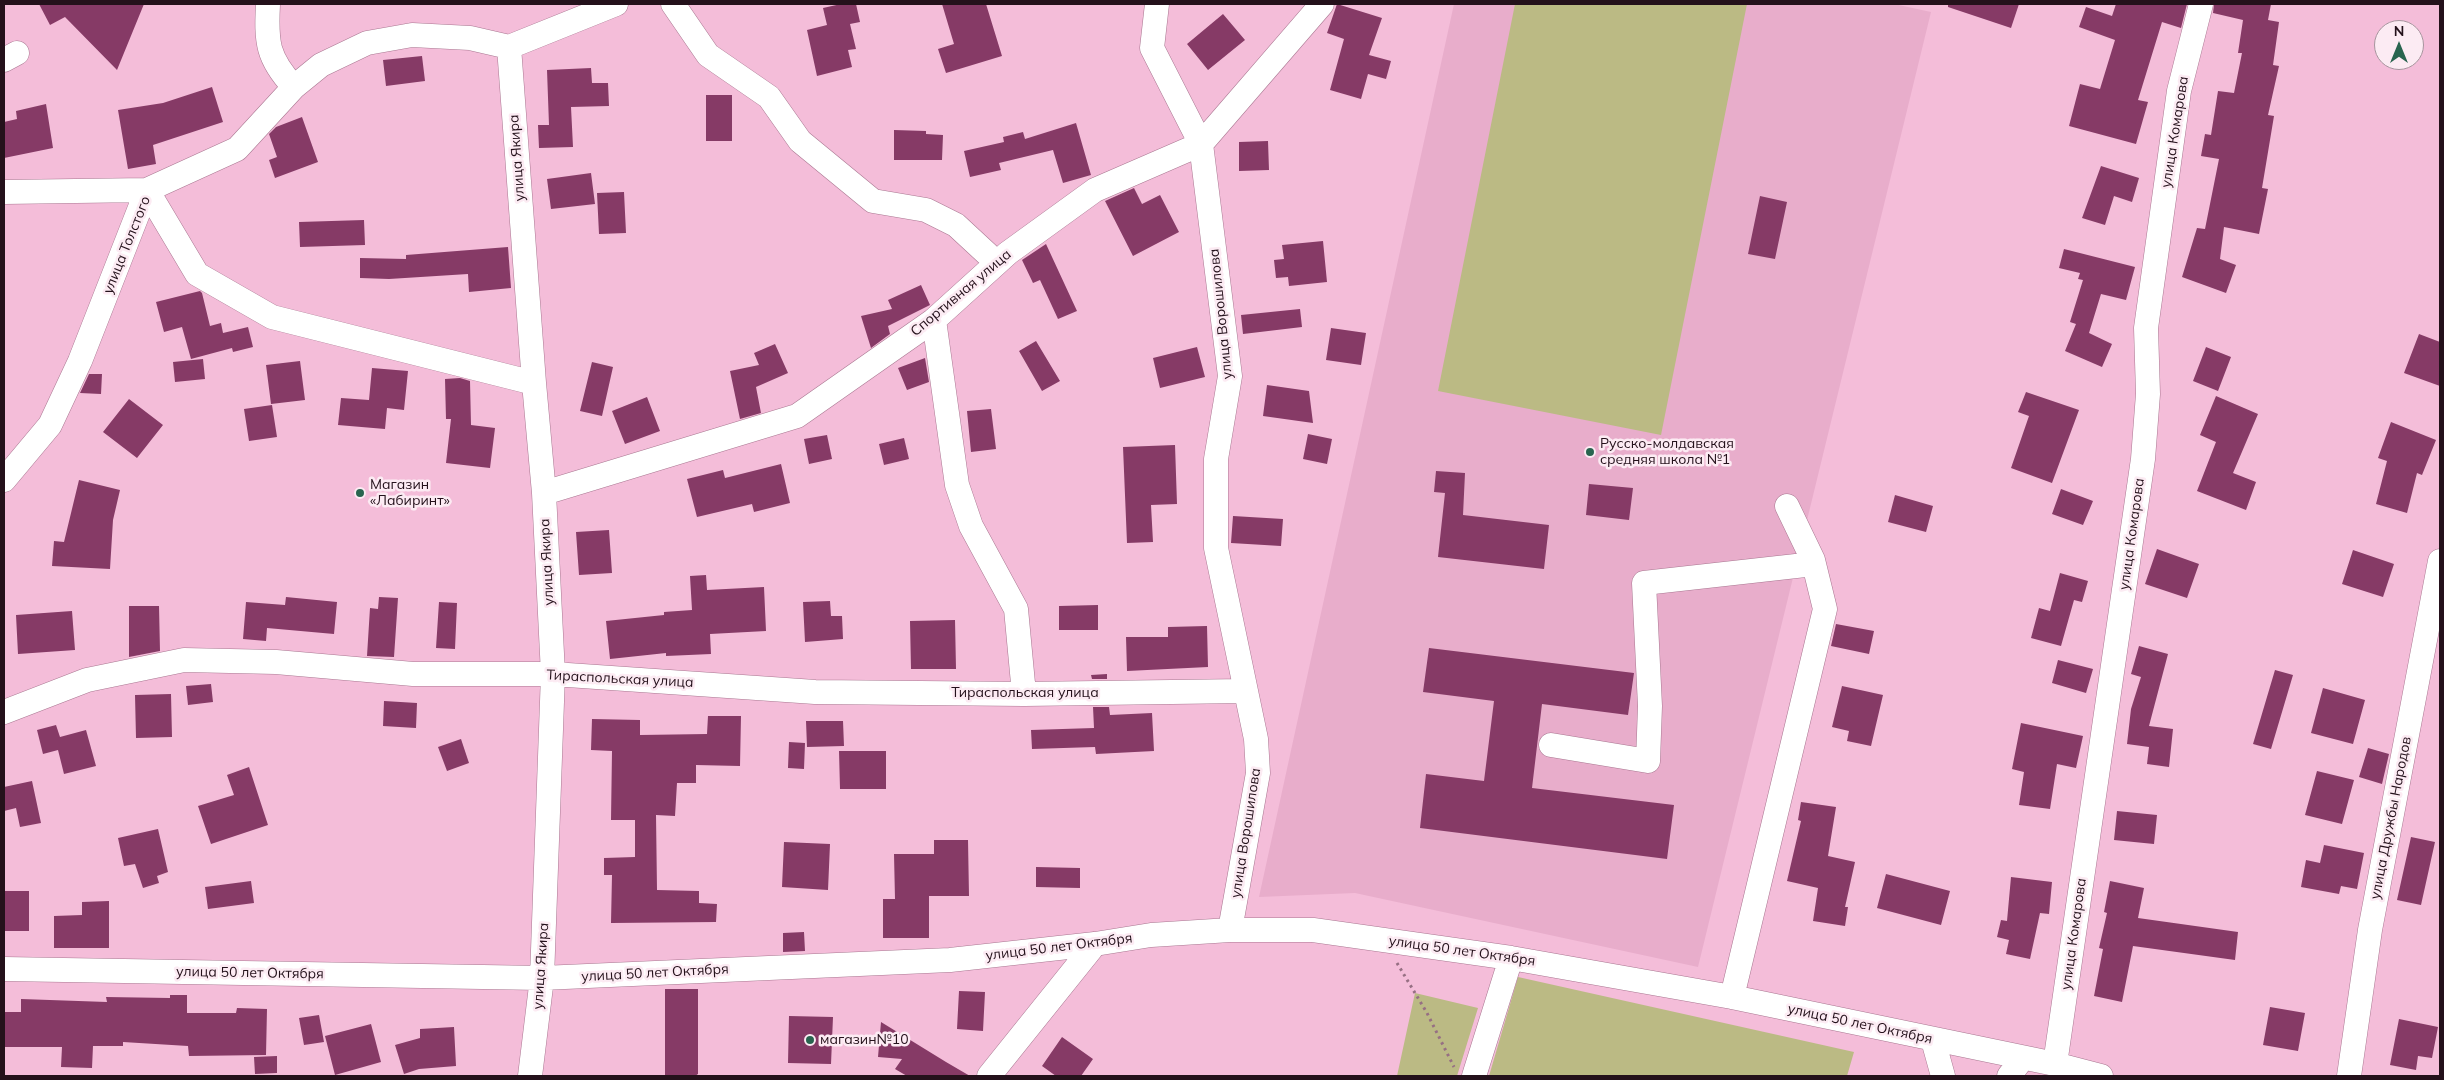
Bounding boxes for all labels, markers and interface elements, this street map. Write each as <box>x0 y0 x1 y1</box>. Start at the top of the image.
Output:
north arrow <box>2374 20 2424 70</box>
text: N <box>2394 22 2404 40</box>
street label: улица Комарова <box>2158 75 2192 189</box>
street label: улица Якира <box>506 114 528 202</box>
street label: улица Толстого <box>100 194 154 296</box>
street label: Спортивная улица <box>907 246 1015 340</box>
street label: улица Ворошилова <box>1206 248 1236 380</box>
place label: Русско-молдавская средняя школа №1 <box>1600 436 1734 468</box>
marker: Русско-молдавская средняя школа №1 <box>1584 446 1596 458</box>
place label: Магазин «Лабиринт» <box>370 477 450 510</box>
street label: улица Комарова <box>2116 477 2148 591</box>
marker: Магазин «Лабиринт» <box>354 487 366 499</box>
street label: улица Якира <box>536 518 558 606</box>
street label: Тираспольская улица <box>546 667 694 691</box>
street label: Тираспольская улица <box>951 685 1099 701</box>
street label: улица Дружбы Народов <box>2367 735 2415 901</box>
street label: улица Ворошилова <box>1227 767 1265 899</box>
street label: улица Комарова <box>2058 877 2090 991</box>
street label: улица Якира <box>530 922 552 1010</box>
street label: улица 50 лет Октября <box>985 930 1133 964</box>
street label: улица 50 лет Октября <box>1388 932 1536 970</box>
street label: улица 50 лет Октября <box>581 961 729 985</box>
street label: улица 50 лет Октября <box>176 963 324 983</box>
street label: улица 50 лет Октября <box>1786 1000 1934 1048</box>
place label: магазин№10 <box>820 1032 909 1048</box>
marker: магазин№10 <box>804 1034 816 1046</box>

